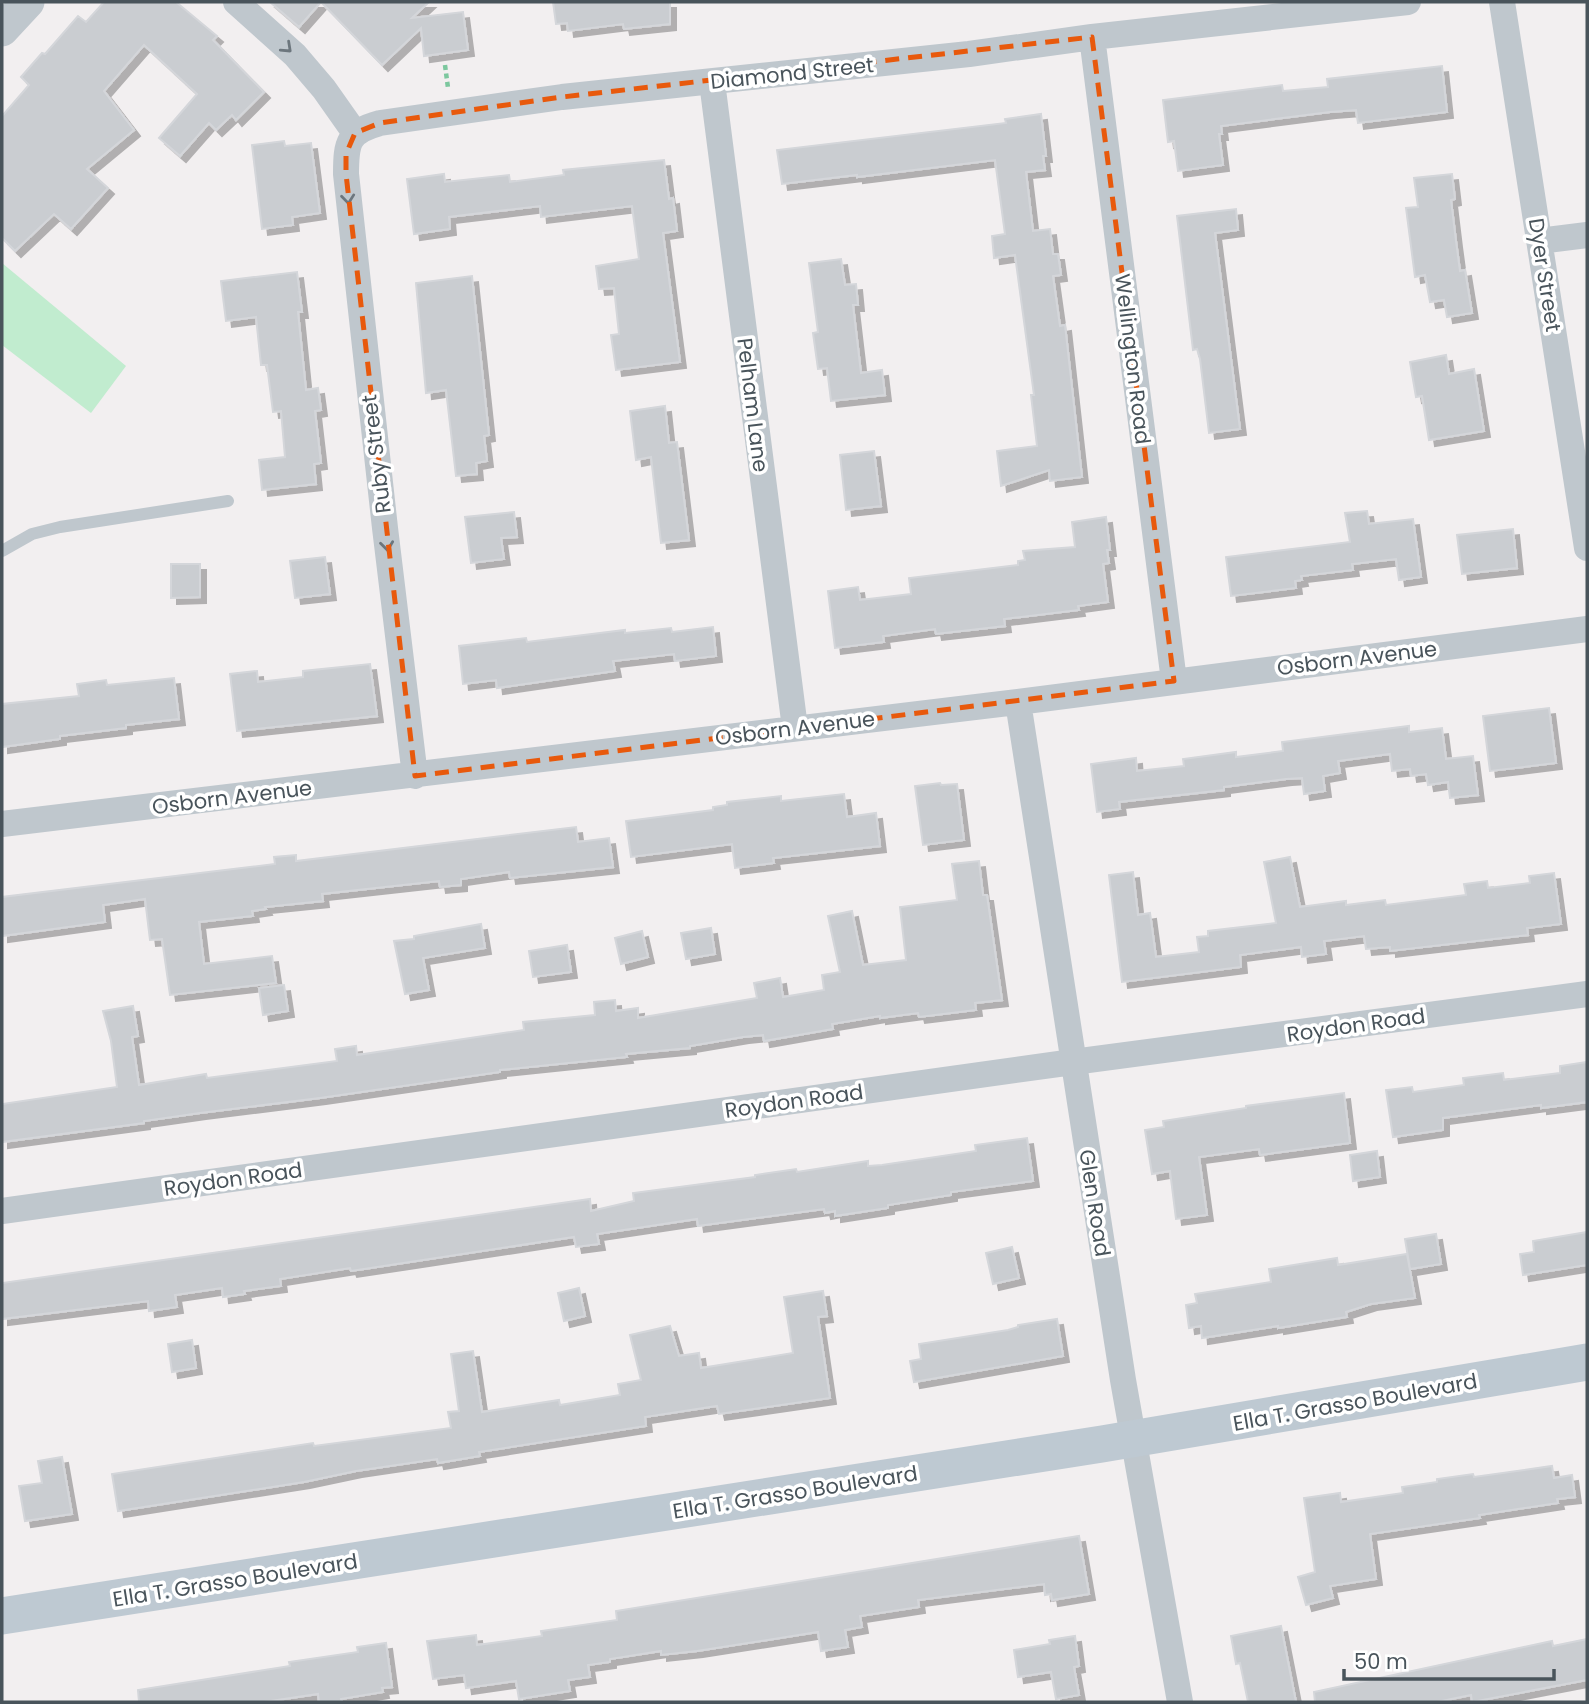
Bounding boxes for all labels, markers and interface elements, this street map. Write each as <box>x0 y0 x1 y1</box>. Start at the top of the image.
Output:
one-way arrow <box>279 40 292 52</box>
street label: Diamond Street <box>709 50 875 96</box>
one-way arrow <box>341 193 356 204</box>
street label: Dyer Street <box>1522 216 1568 334</box>
street label: Wellington Road <box>1108 272 1158 446</box>
street label: Pelham Lane <box>730 336 776 474</box>
street label: Ruby Street <box>354 393 398 515</box>
one-way arrow <box>379 541 394 552</box>
street label: Osborn Avenue <box>1275 634 1439 682</box>
street label: Osborn Avenue <box>713 704 877 752</box>
street label: Osborn Avenue <box>150 773 314 821</box>
street label: Roydon Road <box>1285 1001 1427 1049</box>
street label: Roydon Road <box>723 1077 865 1125</box>
street label: Glen Road <box>1072 1147 1118 1259</box>
street label: Roydon Road <box>162 1155 304 1203</box>
street label: Ella T. Grasso Boulevard <box>1231 1366 1479 1438</box>
street label: Ella T. Grasso Boulevard <box>670 1458 920 1526</box>
street label: Ella T. Grasso Boulevard <box>110 1546 360 1614</box>
scale bar <box>1344 1638 1554 1682</box>
text: 50 m <box>1354 1647 1408 1676</box>

